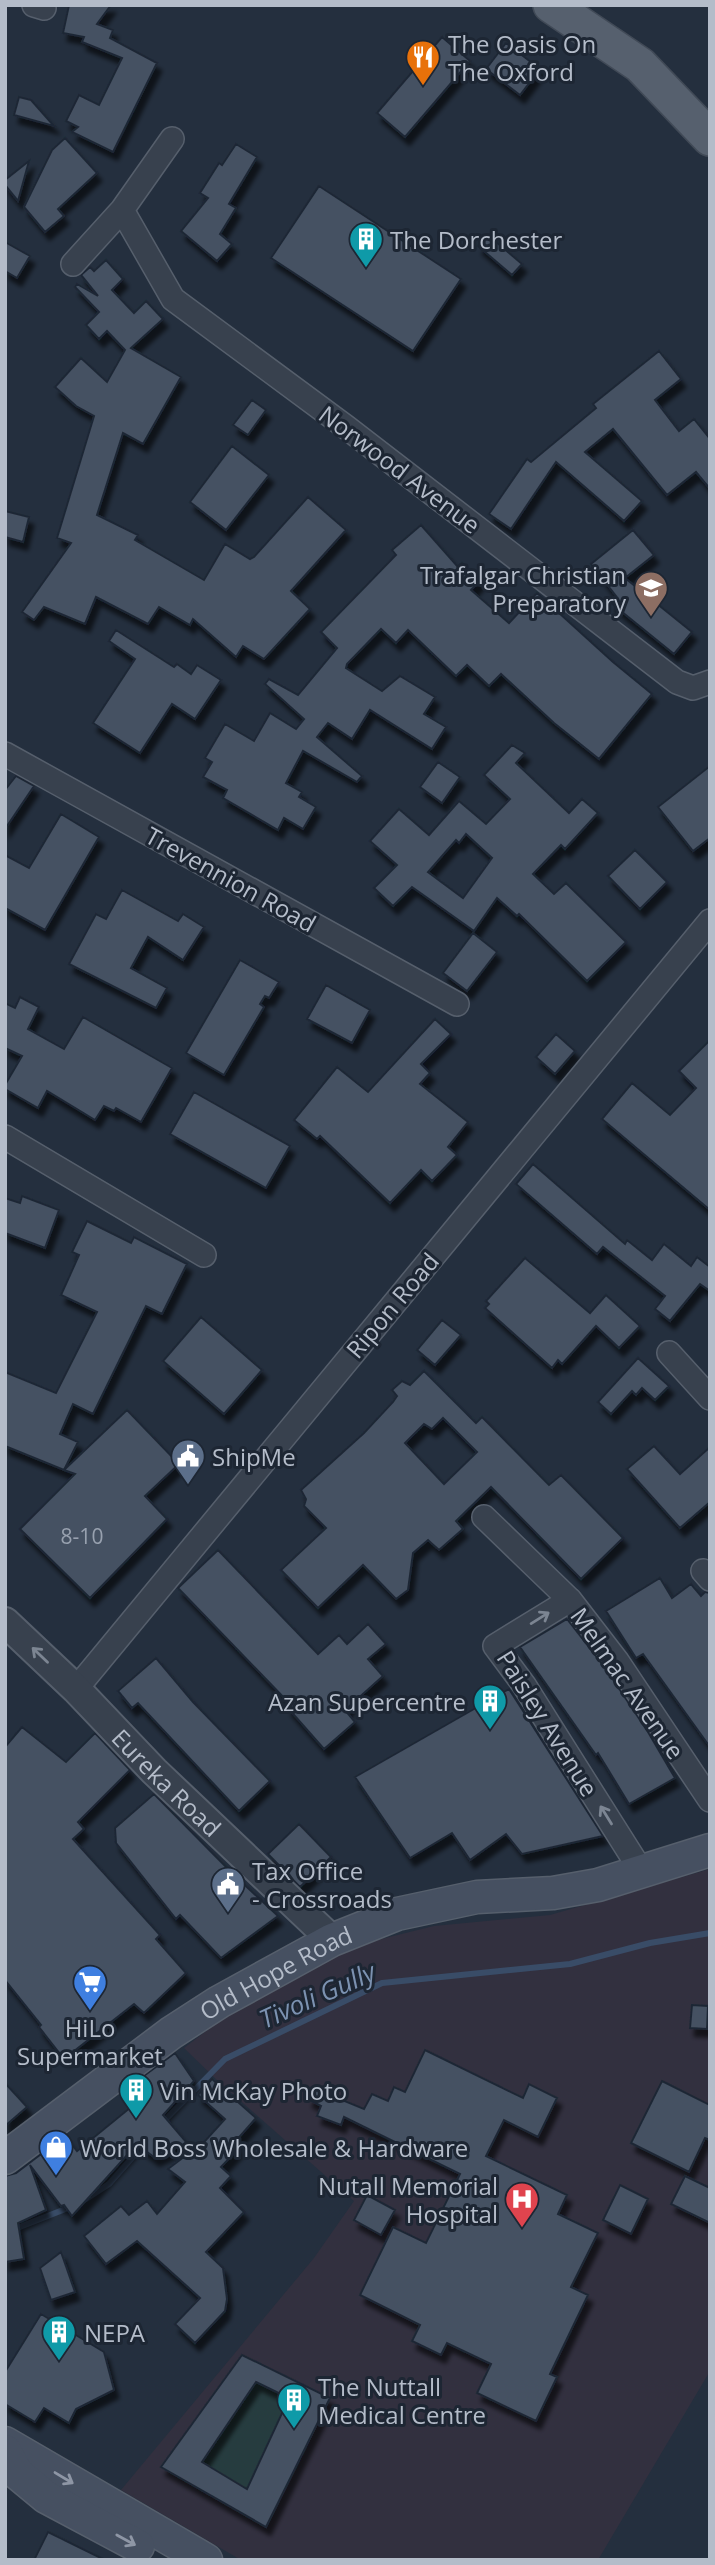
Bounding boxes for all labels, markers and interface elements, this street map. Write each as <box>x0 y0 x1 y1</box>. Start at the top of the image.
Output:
place label: The Oasis On The Oxford <box>448 27 596 88</box>
restaurant icon: The Oasis On The Oxford <box>404 38 442 87</box>
building icon: The Dorchester <box>347 220 385 269</box>
place label: The Dorchester <box>390 223 562 256</box>
street label: Norwood Avenue <box>312 397 488 541</box>
place label: Trafalgar Christian Preparatory <box>420 558 627 619</box>
school or university icon: Trafalgar Christian Preparatory <box>632 569 670 618</box>
street label: Trevennion Road <box>140 818 322 940</box>
street label: Ripon Road <box>338 1245 446 1365</box>
public building icon: ShipMe <box>169 1437 207 1486</box>
place label: ShipMe <box>212 1440 296 1473</box>
house number: 8-10 <box>61 1522 103 1550</box>
street label: Melmac Avenue <box>563 1601 693 1765</box>
one-way arrow <box>530 1611 550 1625</box>
street label: Paisley Avenue <box>490 1644 606 1802</box>
one-way arrow <box>32 1647 49 1664</box>
building icon: Azan Supercentre <box>471 1682 509 1731</box>
place label: Azan Supercentre <box>268 1685 466 1718</box>
street label: Eureka Road <box>105 1721 229 1843</box>
one-way arrow <box>598 1805 612 1825</box>
place label: Tax Office - Crossroads <box>252 1854 392 1915</box>
public building icon: Tax Office - Crossroads <box>209 1865 247 1914</box>
street label: Old Hope Road <box>193 1917 357 2027</box>
water label: Tivoli Gully <box>253 1953 383 2037</box>
supermarket icon: HiLo Supermarket <box>71 1963 109 2012</box>
place label: HiLo Supermarket <box>17 2011 163 2072</box>
building icon: Vin McKay Photo <box>117 2071 155 2120</box>
place label: Vin McKay Photo <box>160 2074 347 2107</box>
shop icon: World Boss Wholesale & Hardware <box>37 2128 75 2177</box>
place label: World Boss Wholesale & Hardware <box>80 2131 468 2164</box>
place label: Nutall Memorial Hospital <box>318 2169 498 2230</box>
hospital icon: Nutall Memorial Hospital <box>503 2180 541 2229</box>
building icon: NEPA <box>40 2313 78 2362</box>
place label: NEPA <box>84 2316 146 2349</box>
place label: The Nuttall Medical Centre <box>318 2370 486 2431</box>
building icon: The Nuttall Medical Centre <box>275 2381 313 2430</box>
one-way arrow <box>53 2472 73 2486</box>
one-way arrow <box>115 2534 136 2547</box>

